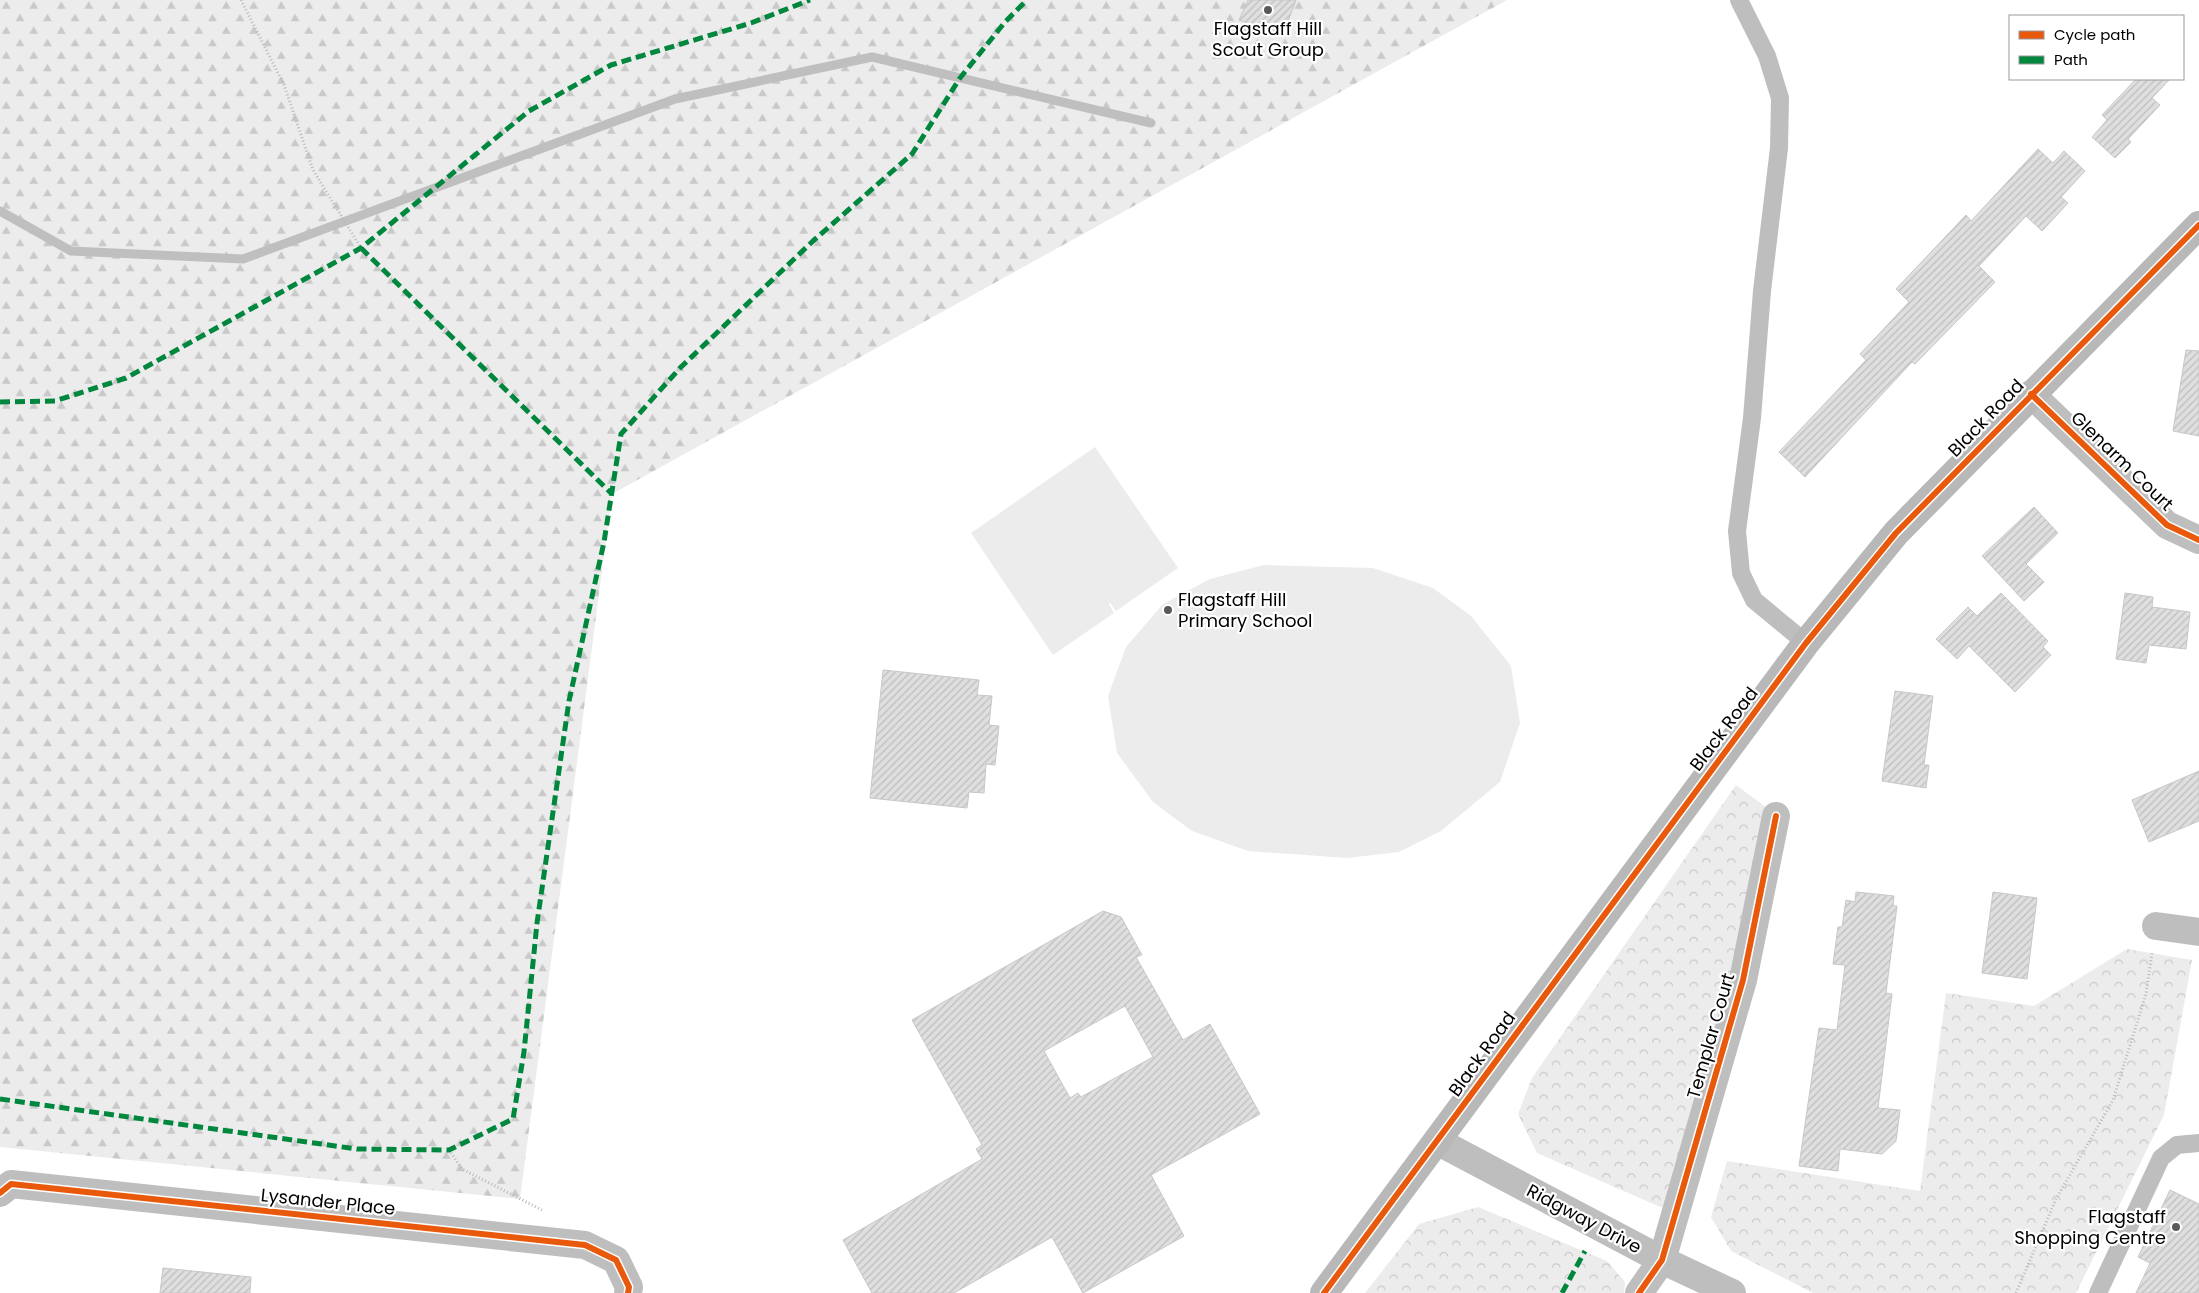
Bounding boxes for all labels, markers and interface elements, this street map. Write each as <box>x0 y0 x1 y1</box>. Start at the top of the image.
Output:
marker: Flagstaff Hill Scout Group <box>1262 4 1274 16</box>
legend <box>2009 15 2184 80</box>
place label: Flagstaff Hill Scout Group <box>1212 16 1324 62</box>
text: Cycle path <box>2054 24 2135 45</box>
text: Path <box>2054 49 2088 70</box>
street label: Black Road <box>1942 373 2029 462</box>
street label: Glenarm Court <box>2066 405 2179 516</box>
place label: Flagstaff Hill Primary School <box>1178 587 1312 633</box>
marker: Flagstaff Hill Primary School <box>1162 604 1174 616</box>
street label: Black Road <box>1684 681 1764 776</box>
street label: Templar Court <box>1681 970 1740 1102</box>
street label: Black Road <box>1442 1006 1521 1101</box>
street label: Ridgway Drive <box>1522 1178 1646 1259</box>
street label: Lysander Place <box>260 1182 396 1221</box>
place label: Flagstaff Shopping Centre <box>2014 1204 2166 1250</box>
marker: Flagstaff Shopping Centre <box>2170 1221 2182 1233</box>

